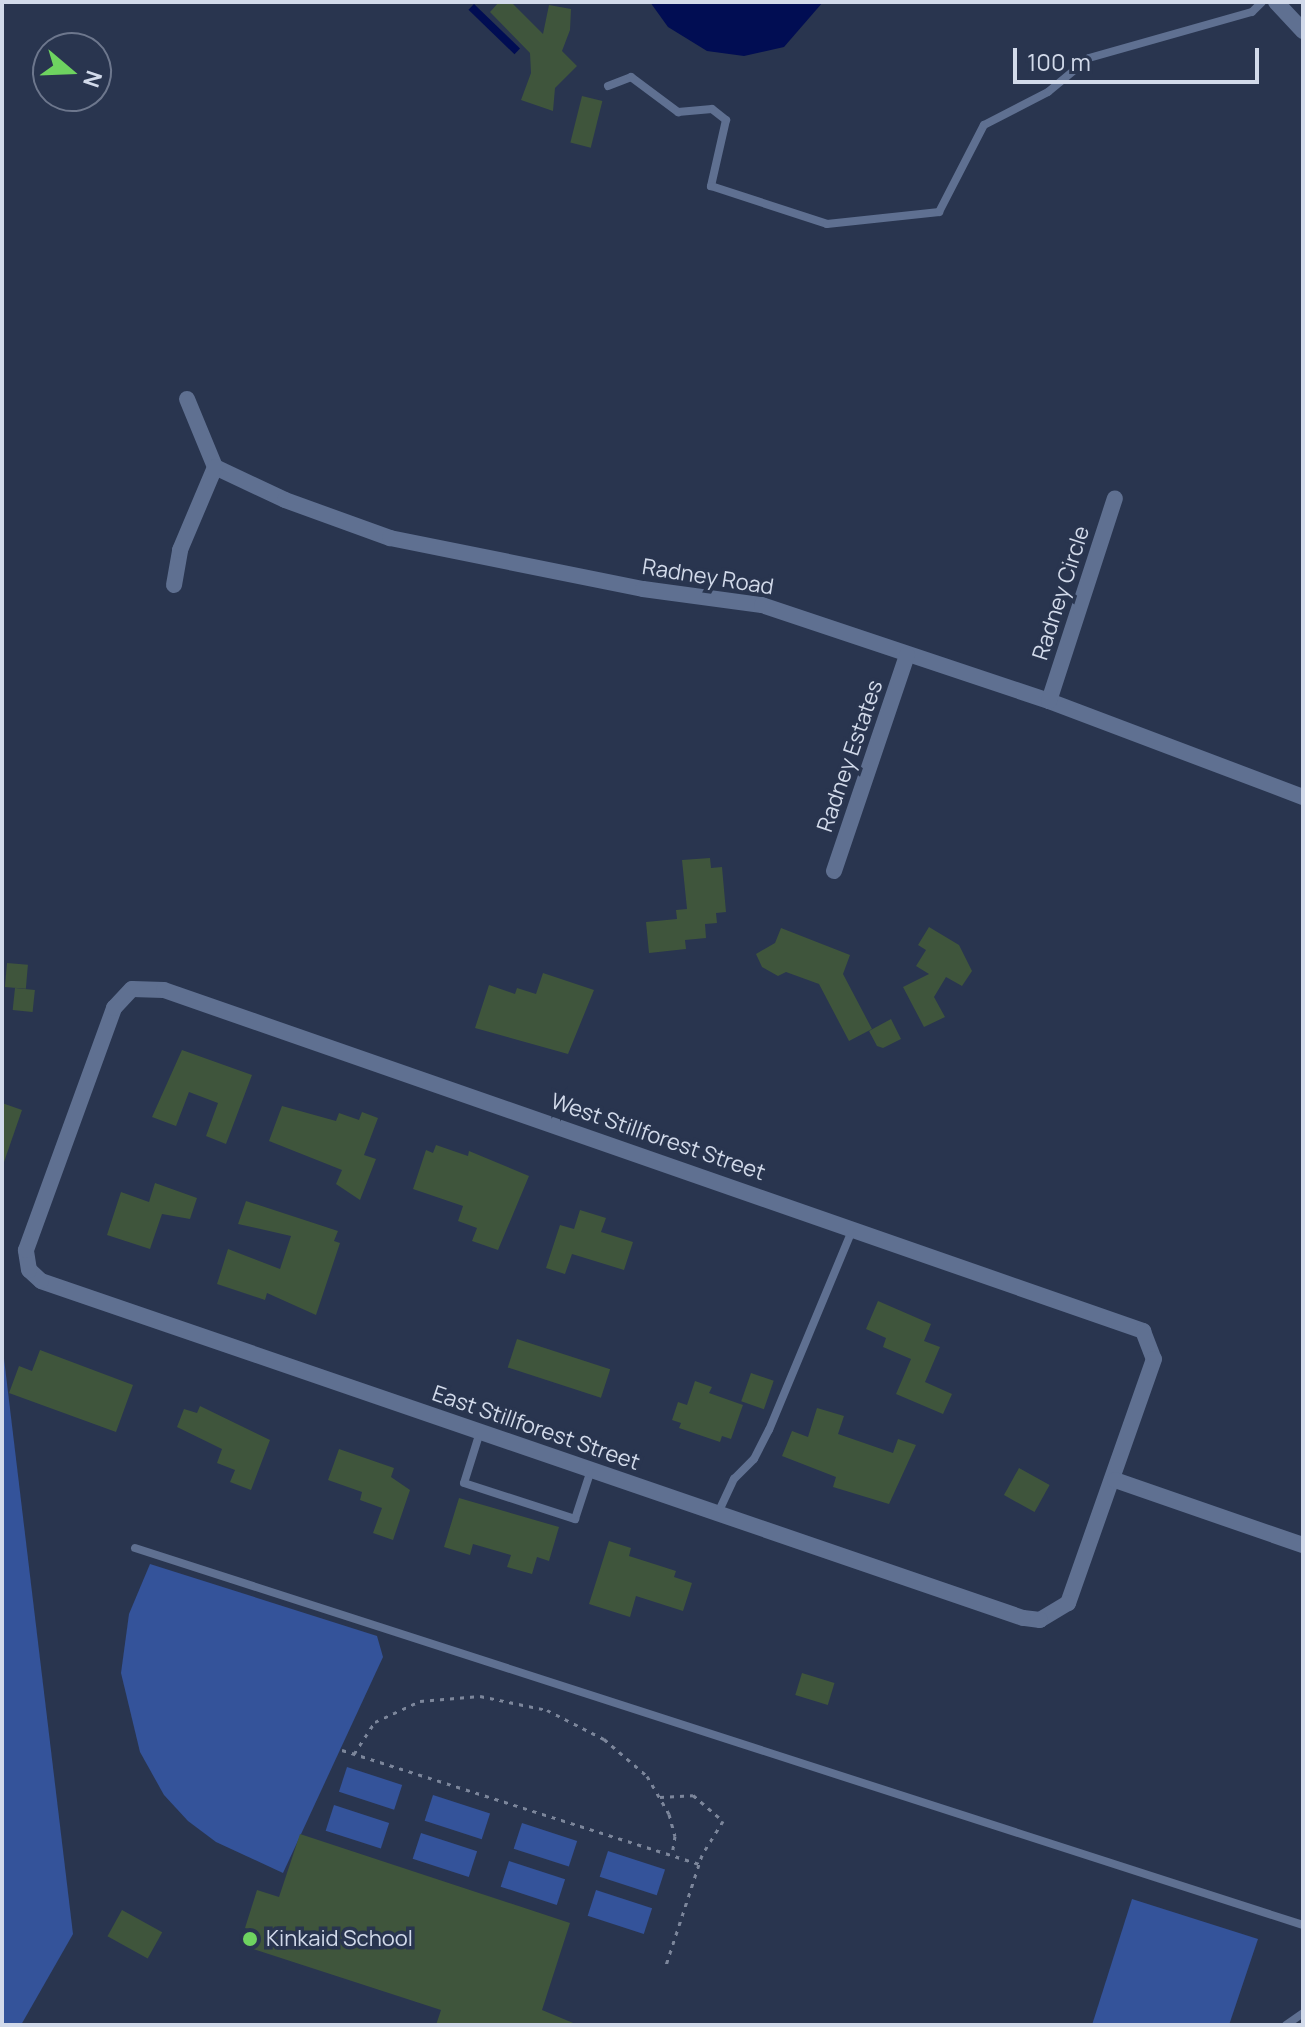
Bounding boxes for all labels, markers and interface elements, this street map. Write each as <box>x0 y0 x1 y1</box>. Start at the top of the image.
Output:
north arrow <box>32 32 112 112</box>
scale bar <box>1017 32 1263 82</box>
text: 100 m <box>1027 45 1091 78</box>
text: N <box>76 67 110 92</box>
street label: Radney Circle <box>1027 523 1095 663</box>
street label: Radney Road <box>640 554 776 600</box>
street label: Radney Estates <box>812 677 888 835</box>
street label: West Stillforest Street <box>547 1088 769 1186</box>
street label: East Stillforest Street <box>429 1380 643 1476</box>
place label: Kinkaid School <box>266 1926 413 1952</box>
marker: Kinkaid School <box>241 1930 259 1948</box>

